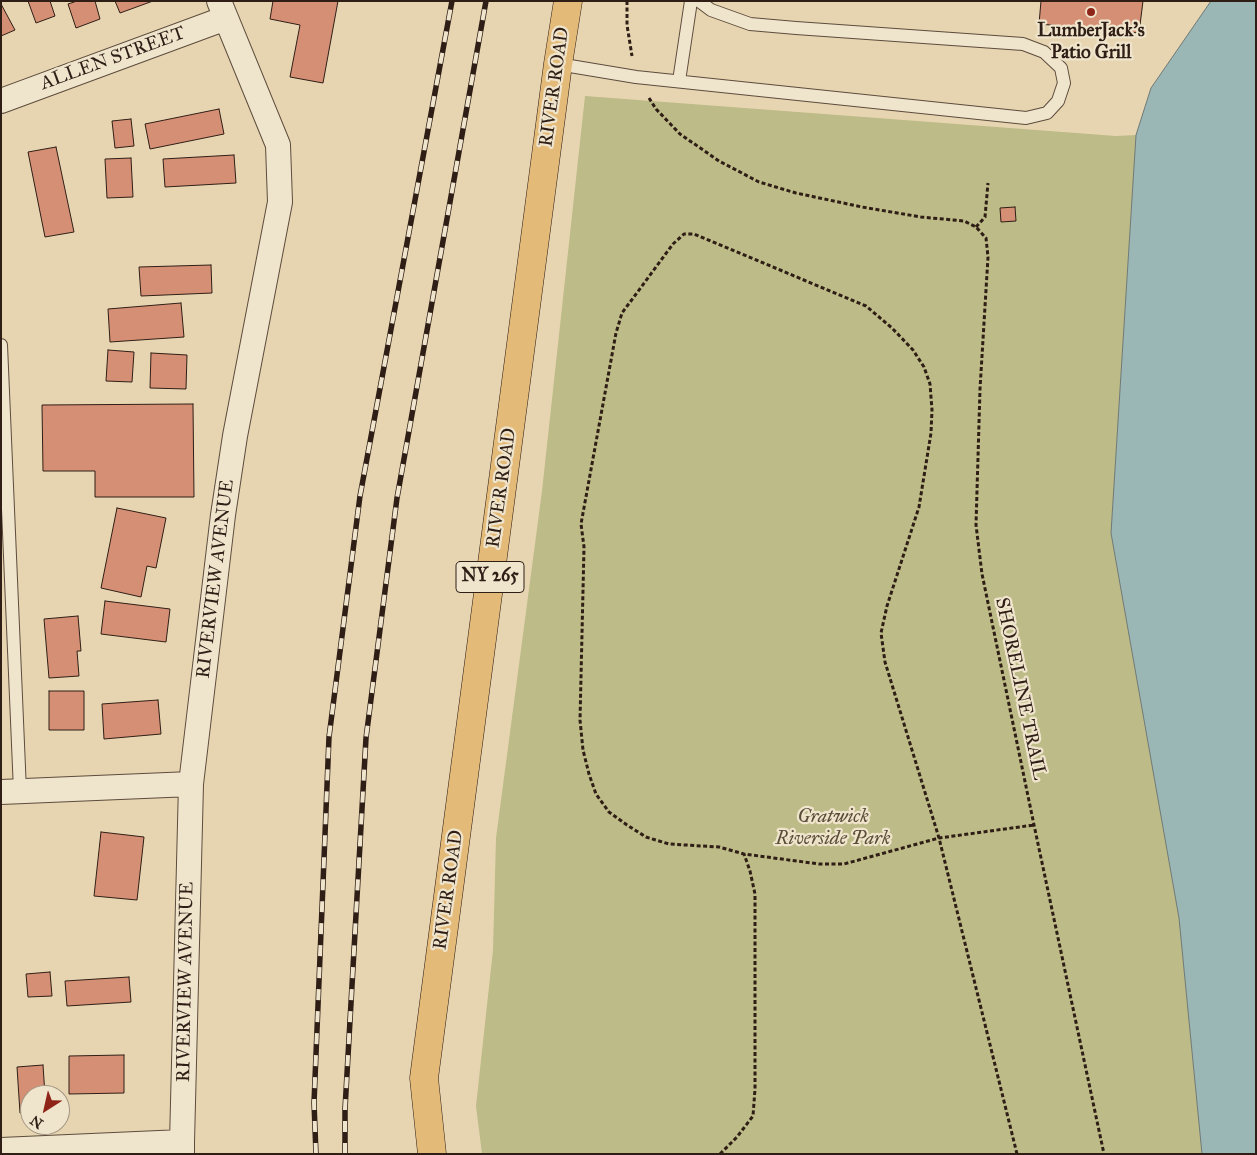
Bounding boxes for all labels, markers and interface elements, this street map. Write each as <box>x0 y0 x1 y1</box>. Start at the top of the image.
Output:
marker: LumberJack's Patio Grill <box>1085 6 1097 18</box>
place label: LumberJack's Patio Grill <box>1037 20 1145 64</box>
street label: ALLEN STREET <box>38 22 188 96</box>
street label: RIVER ROAD <box>535 26 575 148</box>
street label: RIVER ROAD <box>482 427 522 549</box>
street label: RIVERVIEW AVENUE <box>192 478 240 680</box>
road number: NY 265 <box>456 562 524 592</box>
street label: SHORELINE TRAIL <box>990 596 1050 782</box>
park label: Gratwick Riverside Park <box>776 806 890 850</box>
street label: RIVER ROAD <box>429 829 469 951</box>
street label: RIVERVIEW AVENUE <box>173 882 199 1082</box>
north arrow <box>20 1085 70 1135</box>
text: N <box>27 1112 46 1132</box>

